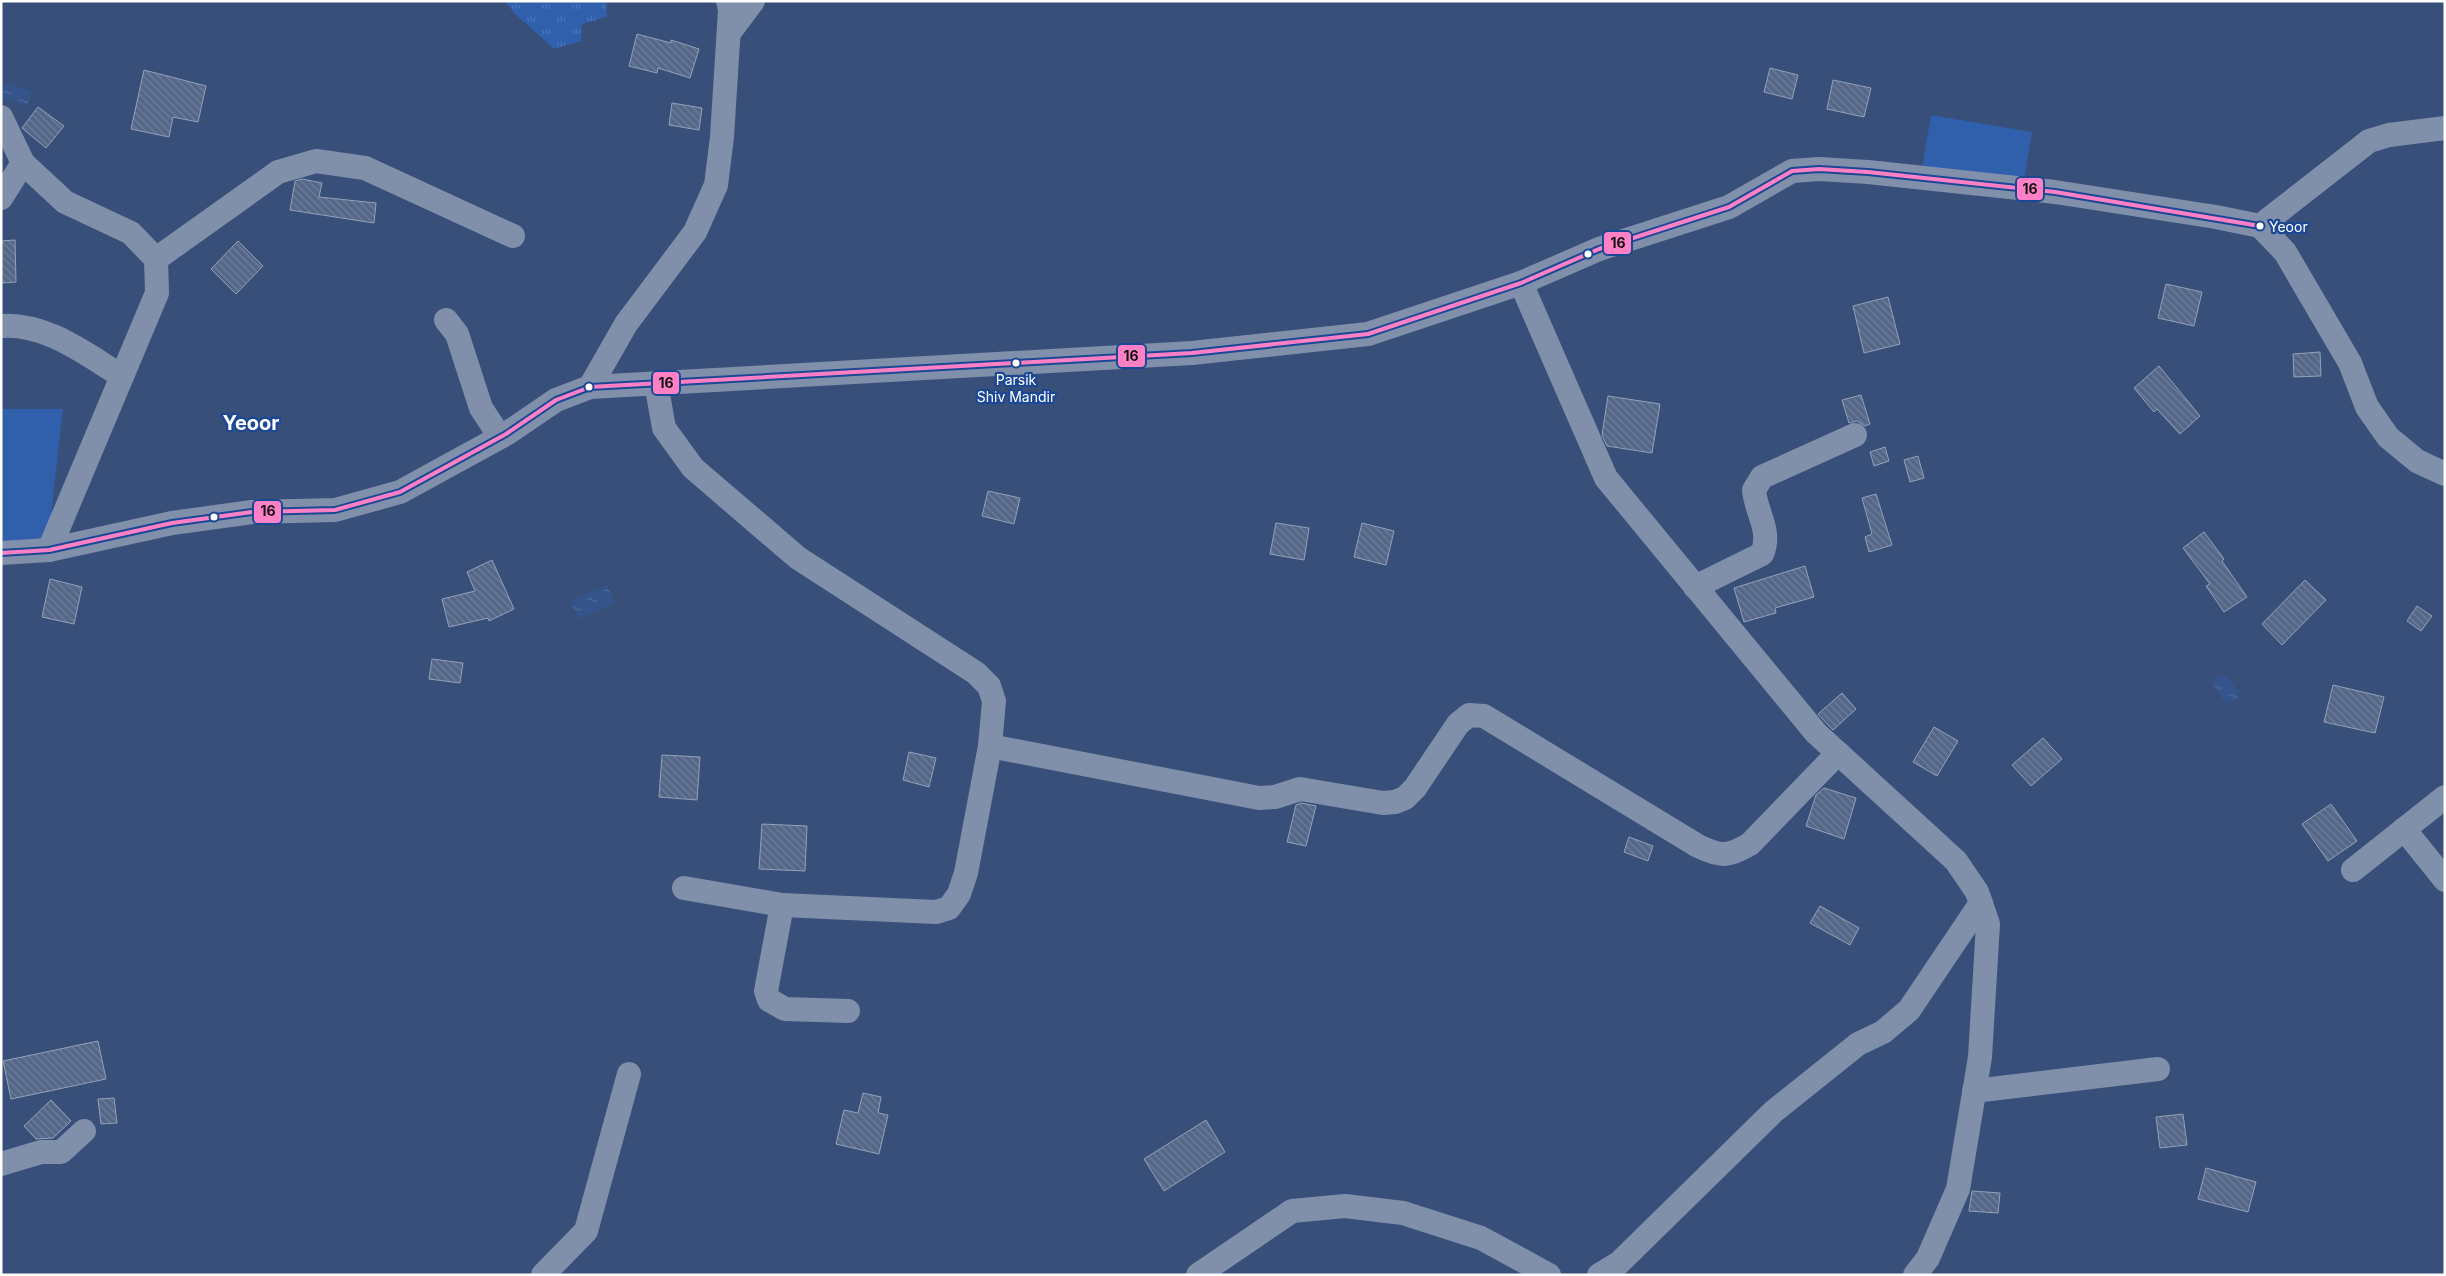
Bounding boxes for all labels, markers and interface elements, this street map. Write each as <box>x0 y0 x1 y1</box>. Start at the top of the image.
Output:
line badge: 16 <box>2016 177 2044 201</box>
text: 16 <box>2022 180 2038 197</box>
place label: Yeoor <box>2269 218 2308 235</box>
marker: Yeoor <box>2255 221 2265 231</box>
line badge: 16 <box>1603 231 1632 255</box>
text: 16 <box>1610 234 1626 251</box>
unlabelled marker <box>1583 249 1593 259</box>
line badge: 16 <box>1117 344 1146 368</box>
text: 16 <box>1123 347 1139 364</box>
marker: Parsik Shiv Mandir <box>1011 358 1021 368</box>
line badge: 16 <box>652 371 680 395</box>
place label: Parsik Shiv Mandir <box>977 371 1055 405</box>
text: 16 <box>658 374 674 391</box>
unlabelled marker <box>584 382 594 392</box>
district label: Yeoor <box>222 411 280 435</box>
line badge: 16 <box>253 500 282 524</box>
text: 16 <box>260 502 276 519</box>
unlabelled marker <box>209 512 219 522</box>

